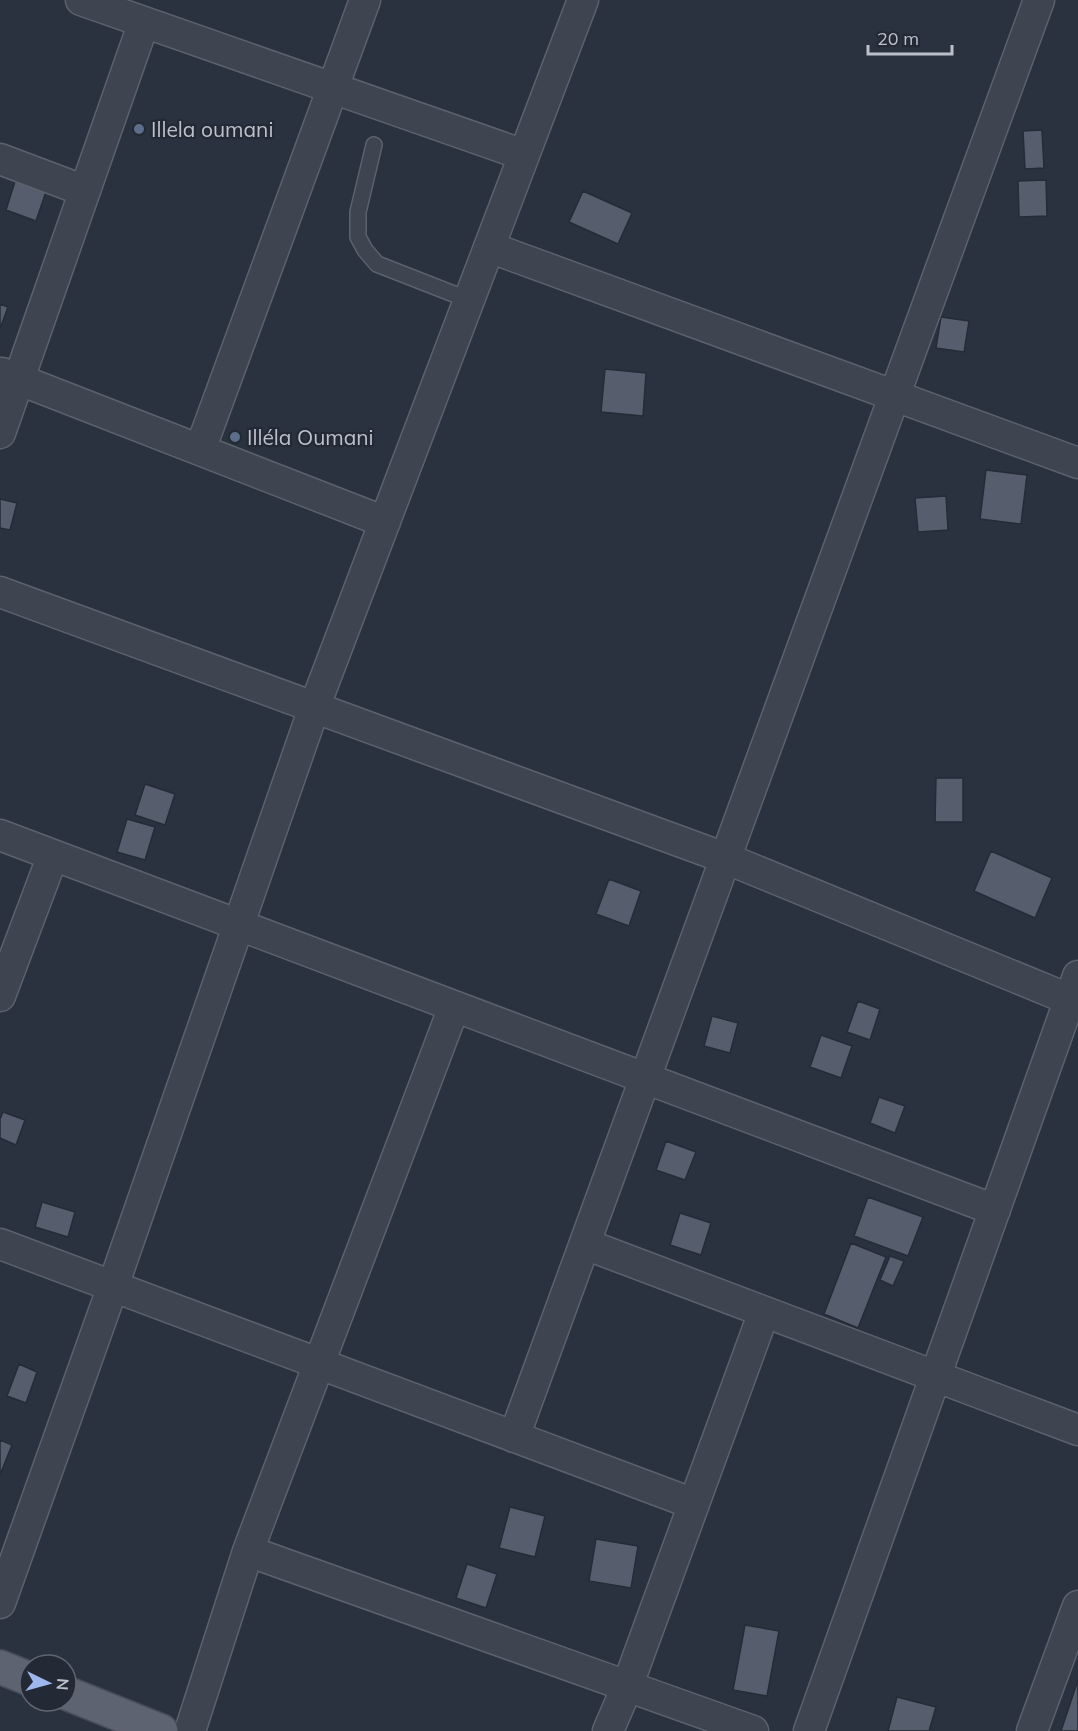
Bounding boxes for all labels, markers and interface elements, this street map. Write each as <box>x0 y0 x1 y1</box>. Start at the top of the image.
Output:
scale bar <box>868 18 952 56</box>
text: 20 m <box>877 27 919 50</box>
place label: Illela oumani <box>151 116 273 142</box>
marker: Illela oumani <box>132 122 146 136</box>
place label: Illéla Oumani <box>247 424 374 450</box>
marker: Illéla Oumani <box>228 430 242 444</box>
north arrow <box>18 1653 78 1713</box>
text: N <box>52 1677 73 1691</box>

